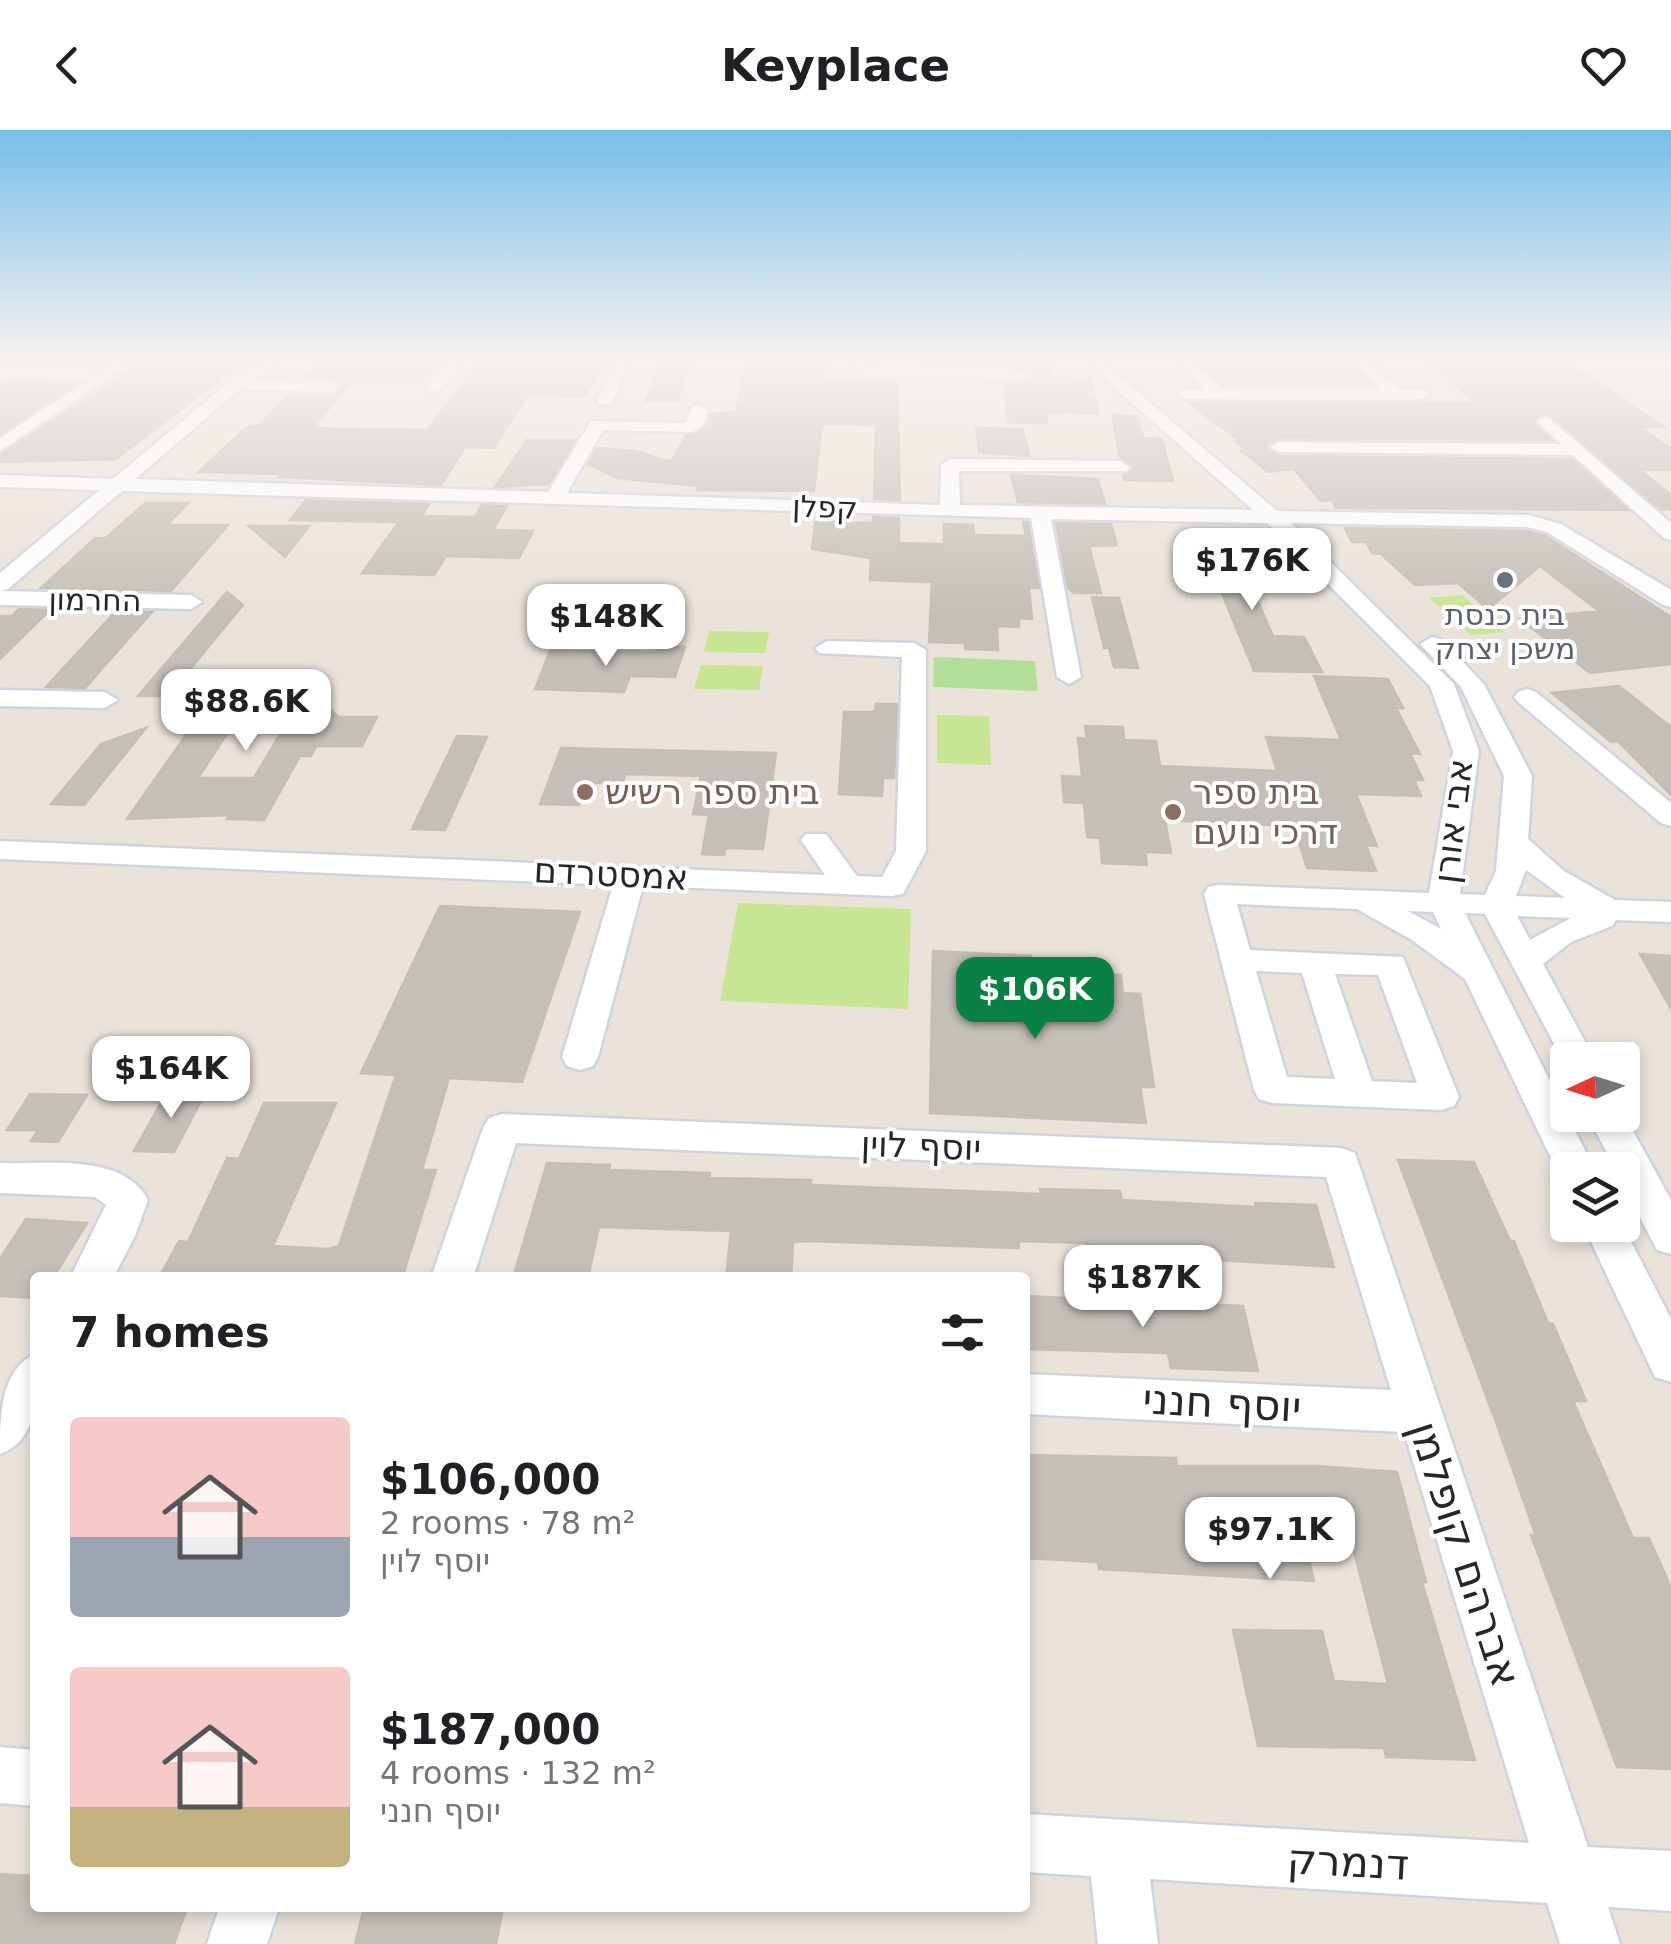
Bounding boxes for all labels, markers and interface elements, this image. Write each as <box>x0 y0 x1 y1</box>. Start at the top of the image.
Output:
icon: back <box>40 38 95 93</box>
icon: heart <box>1576 38 1631 93</box>
text: Keyplace <box>721 39 950 92</box>
street label: קפלן <box>792 488 858 526</box>
pin: $176K <box>1182 528 1322 613</box>
text: $176K <box>1195 541 1309 579</box>
marker: בית כנסת משכן יצחק <box>1494 569 1516 591</box>
street label: החרמון <box>48 582 142 618</box>
pin: $148K <box>536 584 676 669</box>
text: $148K <box>549 597 663 635</box>
place label: בית כנסת משכן יצחק <box>1435 597 1575 666</box>
pin: $88.6K <box>165 669 327 754</box>
text: $88.6K <box>183 682 309 720</box>
street label: אבי אורן <box>1426 757 1480 885</box>
place label: בית ספר רשיש <box>605 772 820 812</box>
place label: בית ספר דרכי נועם <box>1193 772 1338 852</box>
marker: בית ספר רשיש <box>574 781 596 803</box>
marker: בית ספר דרכי נועם <box>1162 801 1184 823</box>
street label: אמסטרדם <box>533 850 689 898</box>
pin: $106K <box>965 957 1105 1042</box>
text: $106K <box>978 970 1092 1008</box>
pin: $164K <box>101 1036 241 1121</box>
north arrow <box>1550 1042 1640 1132</box>
map controls <box>1550 1042 1640 1242</box>
text: $164K <box>114 1049 228 1087</box>
street label: יוסף לוין <box>860 1124 982 1168</box>
button: layers <box>1550 1152 1640 1242</box>
pin: $187K <box>1073 1245 1213 1330</box>
text: $187K <box>1086 1258 1200 1296</box>
icon: filters <box>935 1305 990 1360</box>
text: 7 homes <box>70 1308 270 1357</box>
street label: יוסף חנני <box>1141 1374 1303 1432</box>
street label: אברהם קופלמן <box>1399 1415 1531 1693</box>
text: $106,000 <box>380 1455 601 1504</box>
icon: home <box>150 1457 270 1577</box>
pin: $97.1K <box>1189 1497 1351 1582</box>
text: 2 rooms · 78 m² <box>380 1504 635 1542</box>
text: $97.1K <box>1207 1510 1333 1548</box>
text: יוסף לוין <box>380 1542 490 1580</box>
text: $187,000 <box>380 1705 601 1754</box>
icon: home <box>150 1707 270 1827</box>
text: 4 rooms · 132 m² <box>380 1754 656 1792</box>
text: יוסף חנני <box>380 1792 501 1830</box>
street label: דנמרק <box>1286 1834 1410 1890</box>

